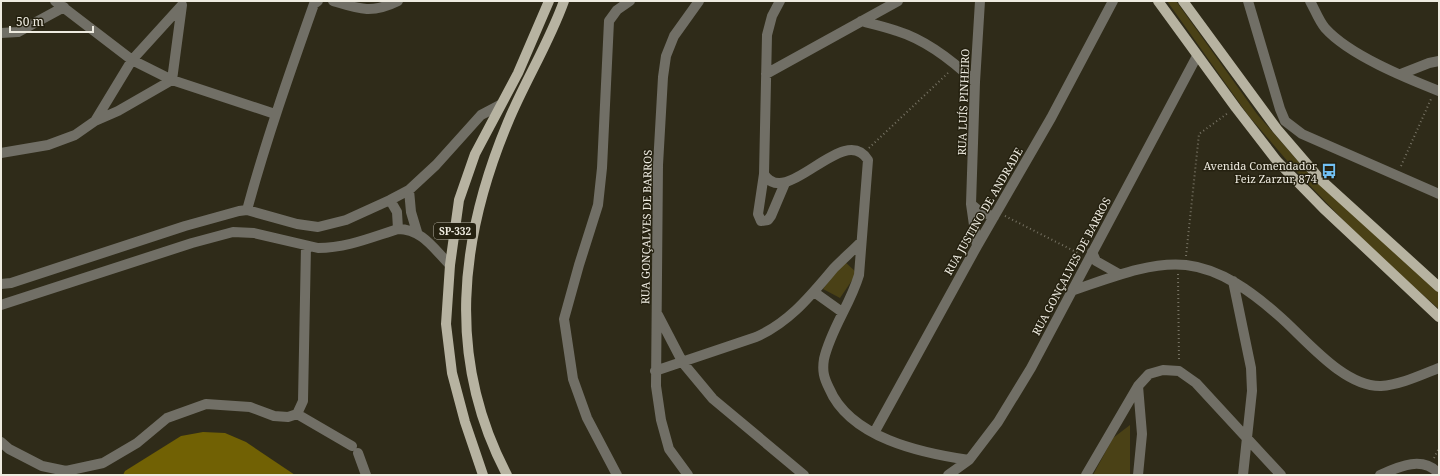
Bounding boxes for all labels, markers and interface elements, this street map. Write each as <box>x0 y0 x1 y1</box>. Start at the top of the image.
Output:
scale bar <box>10 8 93 34</box>
text: 50 m <box>16 13 44 30</box>
street label: RUA LUÍS PINHEIRO <box>954 48 972 156</box>
street label: RUA JUSTINO DE ANDRADE <box>940 144 1026 277</box>
street label: RUA GONÇALVES DE BARROS <box>637 150 655 304</box>
place label: Avenida Comendador Feiz Zarzur, 874 <box>1204 158 1318 186</box>
bus stop icon: Avenida Comendador Feiz Zarzur, 874 <box>1320 162 1338 180</box>
street label: RUA GONÇALVES DE BARROS <box>1028 194 1114 338</box>
road number: SP-332 <box>434 223 476 239</box>

